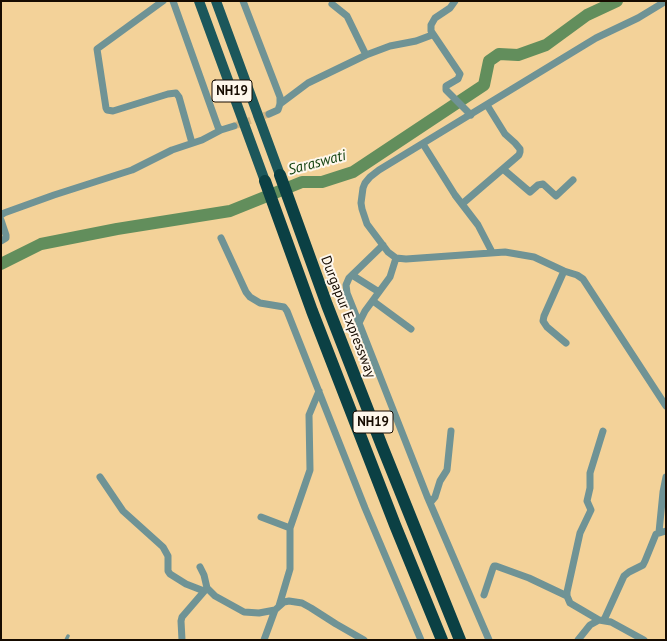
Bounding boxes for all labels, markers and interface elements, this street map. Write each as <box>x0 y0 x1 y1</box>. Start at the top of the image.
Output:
road number: NH19 <box>212 80 252 102</box>
water label: Saraswati <box>286 147 348 179</box>
street label: Durgapur Expressway <box>317 254 379 380</box>
road number: NH19 <box>353 411 393 433</box>

